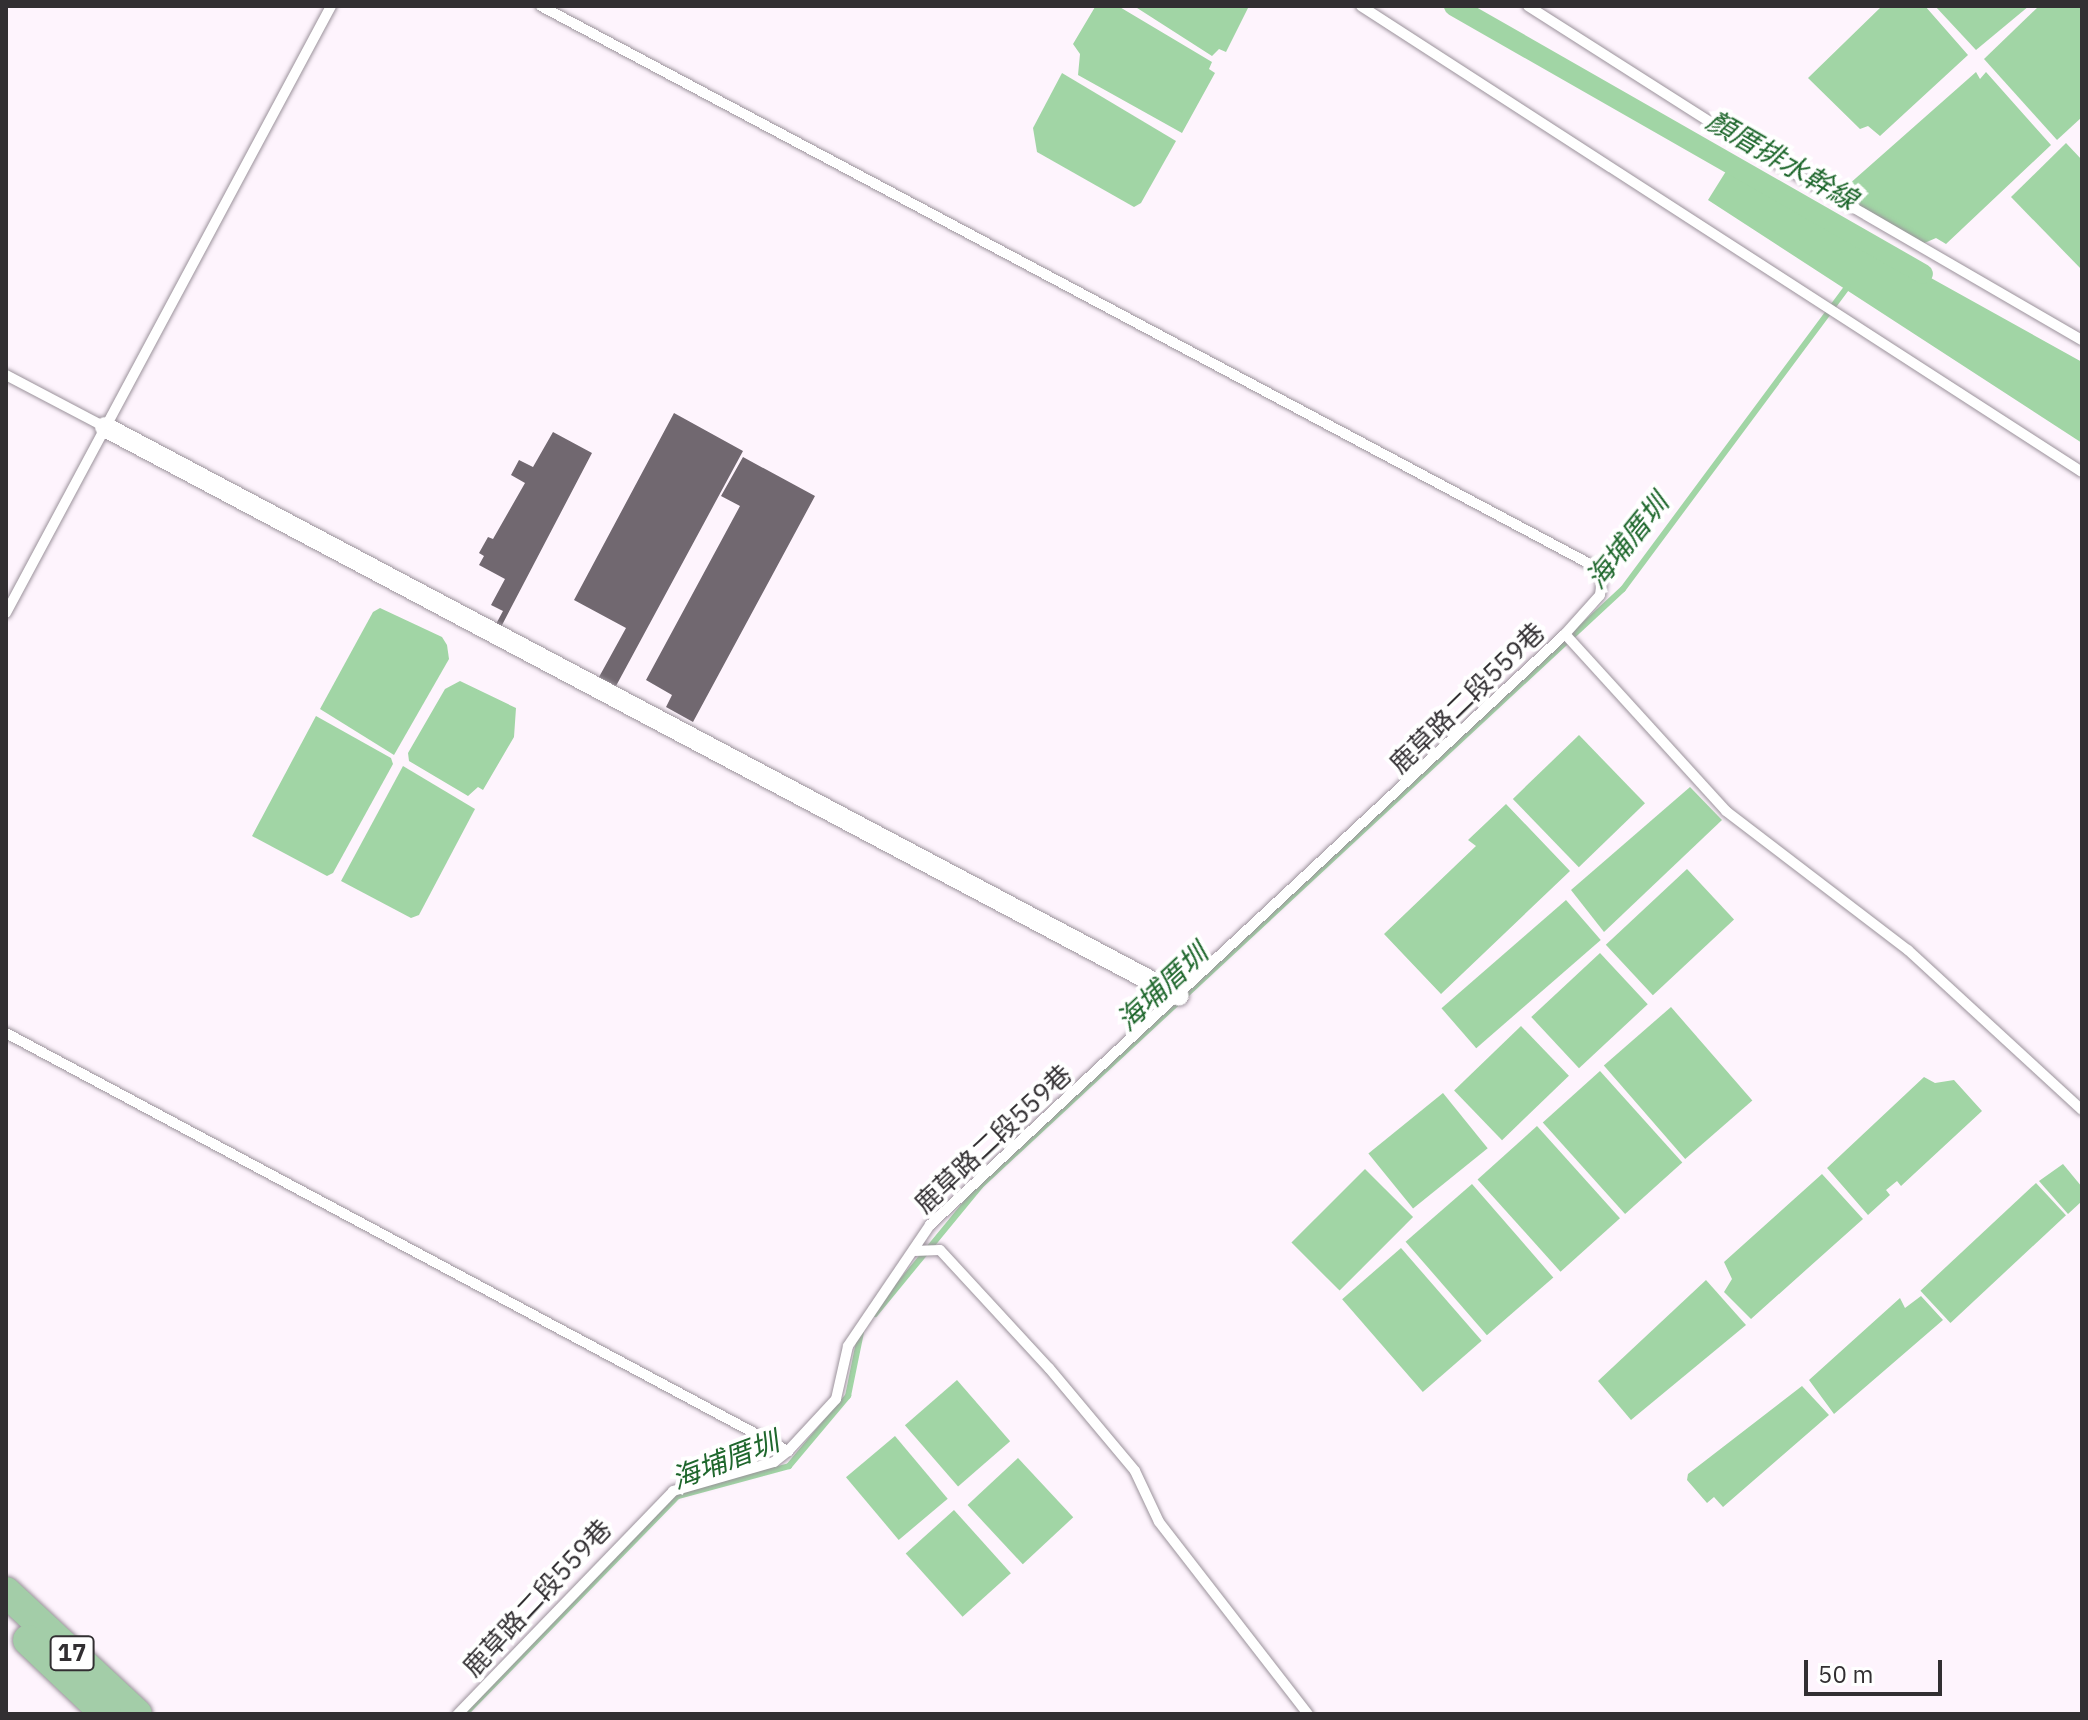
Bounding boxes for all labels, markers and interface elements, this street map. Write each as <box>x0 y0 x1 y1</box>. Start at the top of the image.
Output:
water label: 顏厝排水幹線 <box>1701 103 1863 217</box>
water label: 海埔厝圳 <box>1579 487 1675 595</box>
street label: 鹿草路二段559巷 <box>1383 616 1551 780</box>
water label: 海埔厝圳 <box>1110 937 1214 1037</box>
street label: 鹿草路二段559巷 <box>908 1058 1078 1220</box>
water label: 海埔厝圳 <box>667 1424 783 1496</box>
street label: 鹿草路二段559巷 <box>456 1513 618 1683</box>
road number: 17 <box>48 1633 96 1673</box>
scale bar <box>1808 1644 1946 1694</box>
text: 50 m <box>1818 1658 1873 1690</box>

